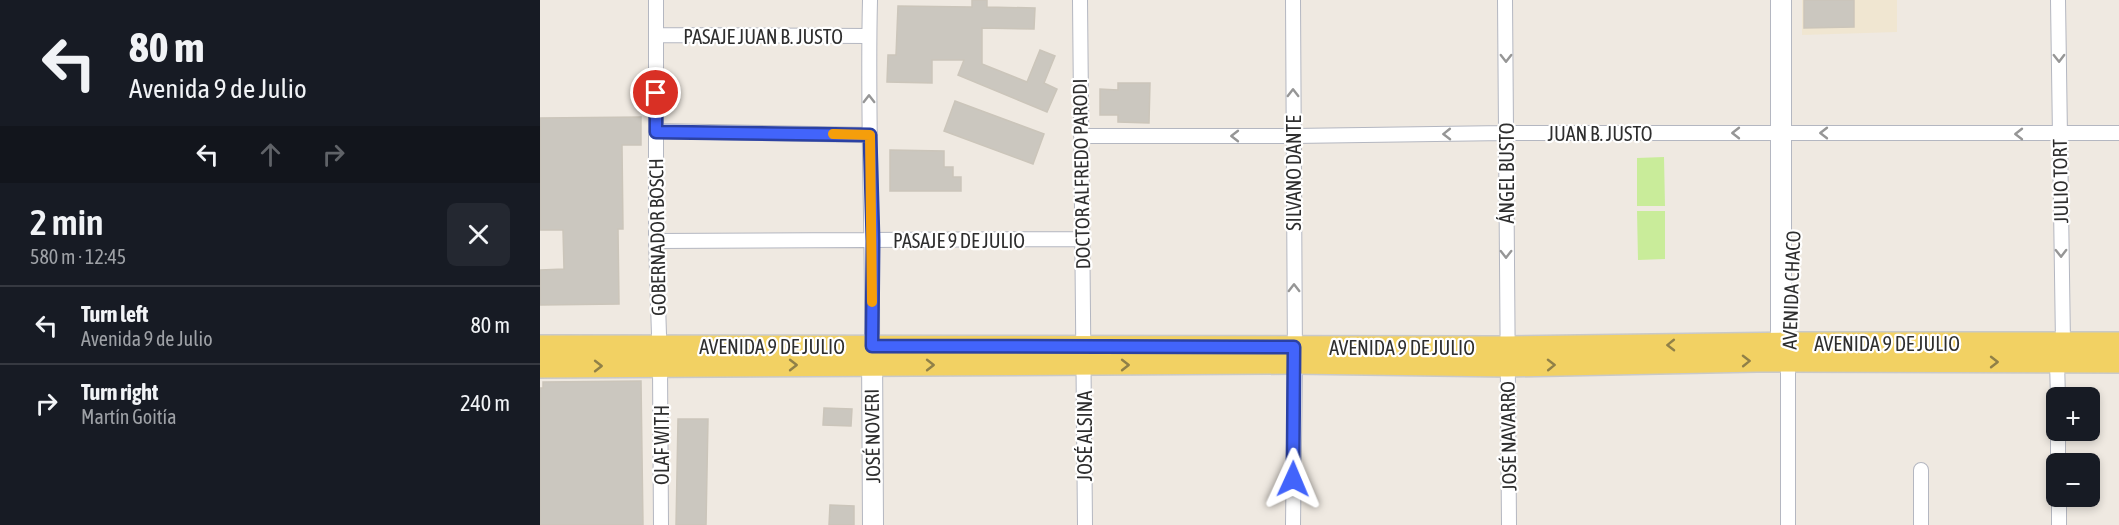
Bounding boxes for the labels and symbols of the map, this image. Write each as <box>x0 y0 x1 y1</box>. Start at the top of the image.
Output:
street label: PASAJE JUAN B. JUSTO <box>683 25 843 48</box>
one-way arrow <box>1499 54 1512 63</box>
one-way arrow <box>2053 54 2065 63</box>
pin <box>630 67 681 118</box>
street label: DOCTOR ALFREDO PARODI <box>1068 78 1094 270</box>
one-way arrow <box>1287 89 1299 98</box>
one-way arrow <box>863 94 876 103</box>
street label: SILVANO DANTE <box>1282 115 1305 231</box>
street label: JUAN B. JUSTO <box>1548 122 1652 145</box>
street label: ÁNGEL BUSTO <box>1495 123 1518 223</box>
one-way arrow <box>1732 127 1741 139</box>
one-way arrow <box>1819 127 1828 139</box>
one-way arrow <box>1443 128 1452 140</box>
one-way arrow <box>2014 128 2023 140</box>
one-way arrow <box>1230 130 1239 142</box>
street label: JULIO TORT <box>2048 138 2072 223</box>
street label: GOBERNADOR BOSCH <box>644 158 670 316</box>
street label: PASAJE 9 DE JULIO <box>893 229 1025 252</box>
street label: AVENIDA CHACO <box>1777 230 1805 350</box>
one-way arrow <box>2055 249 2067 258</box>
one-way arrow <box>1500 250 1512 259</box>
one-way arrow <box>1288 284 1300 293</box>
street label: AVENIDA 9 DE JULIO <box>1814 332 1960 355</box>
street label: AVENIDA 9 DE JULIO <box>699 335 845 358</box>
street label: AVENIDA 9 DE JULIO <box>1329 336 1475 359</box>
one-way arrow <box>1666 339 1675 351</box>
one-way arrow <box>1741 355 1750 368</box>
one-way arrow <box>1989 356 1998 368</box>
one-way arrow <box>789 359 798 371</box>
one-way arrow <box>925 359 934 371</box>
one-way arrow <box>1120 359 1129 371</box>
one-way arrow <box>1546 359 1555 371</box>
one-way arrow <box>594 360 603 372</box>
street label: JOSÉ NAVARRO <box>1496 381 1520 491</box>
street label: JOSÉ NOVERI <box>860 389 884 483</box>
street label: JOSÉ ALSINA <box>1073 391 1096 481</box>
street label: OLAF WITH <box>650 405 673 485</box>
position arrow <box>1261 447 1325 511</box>

